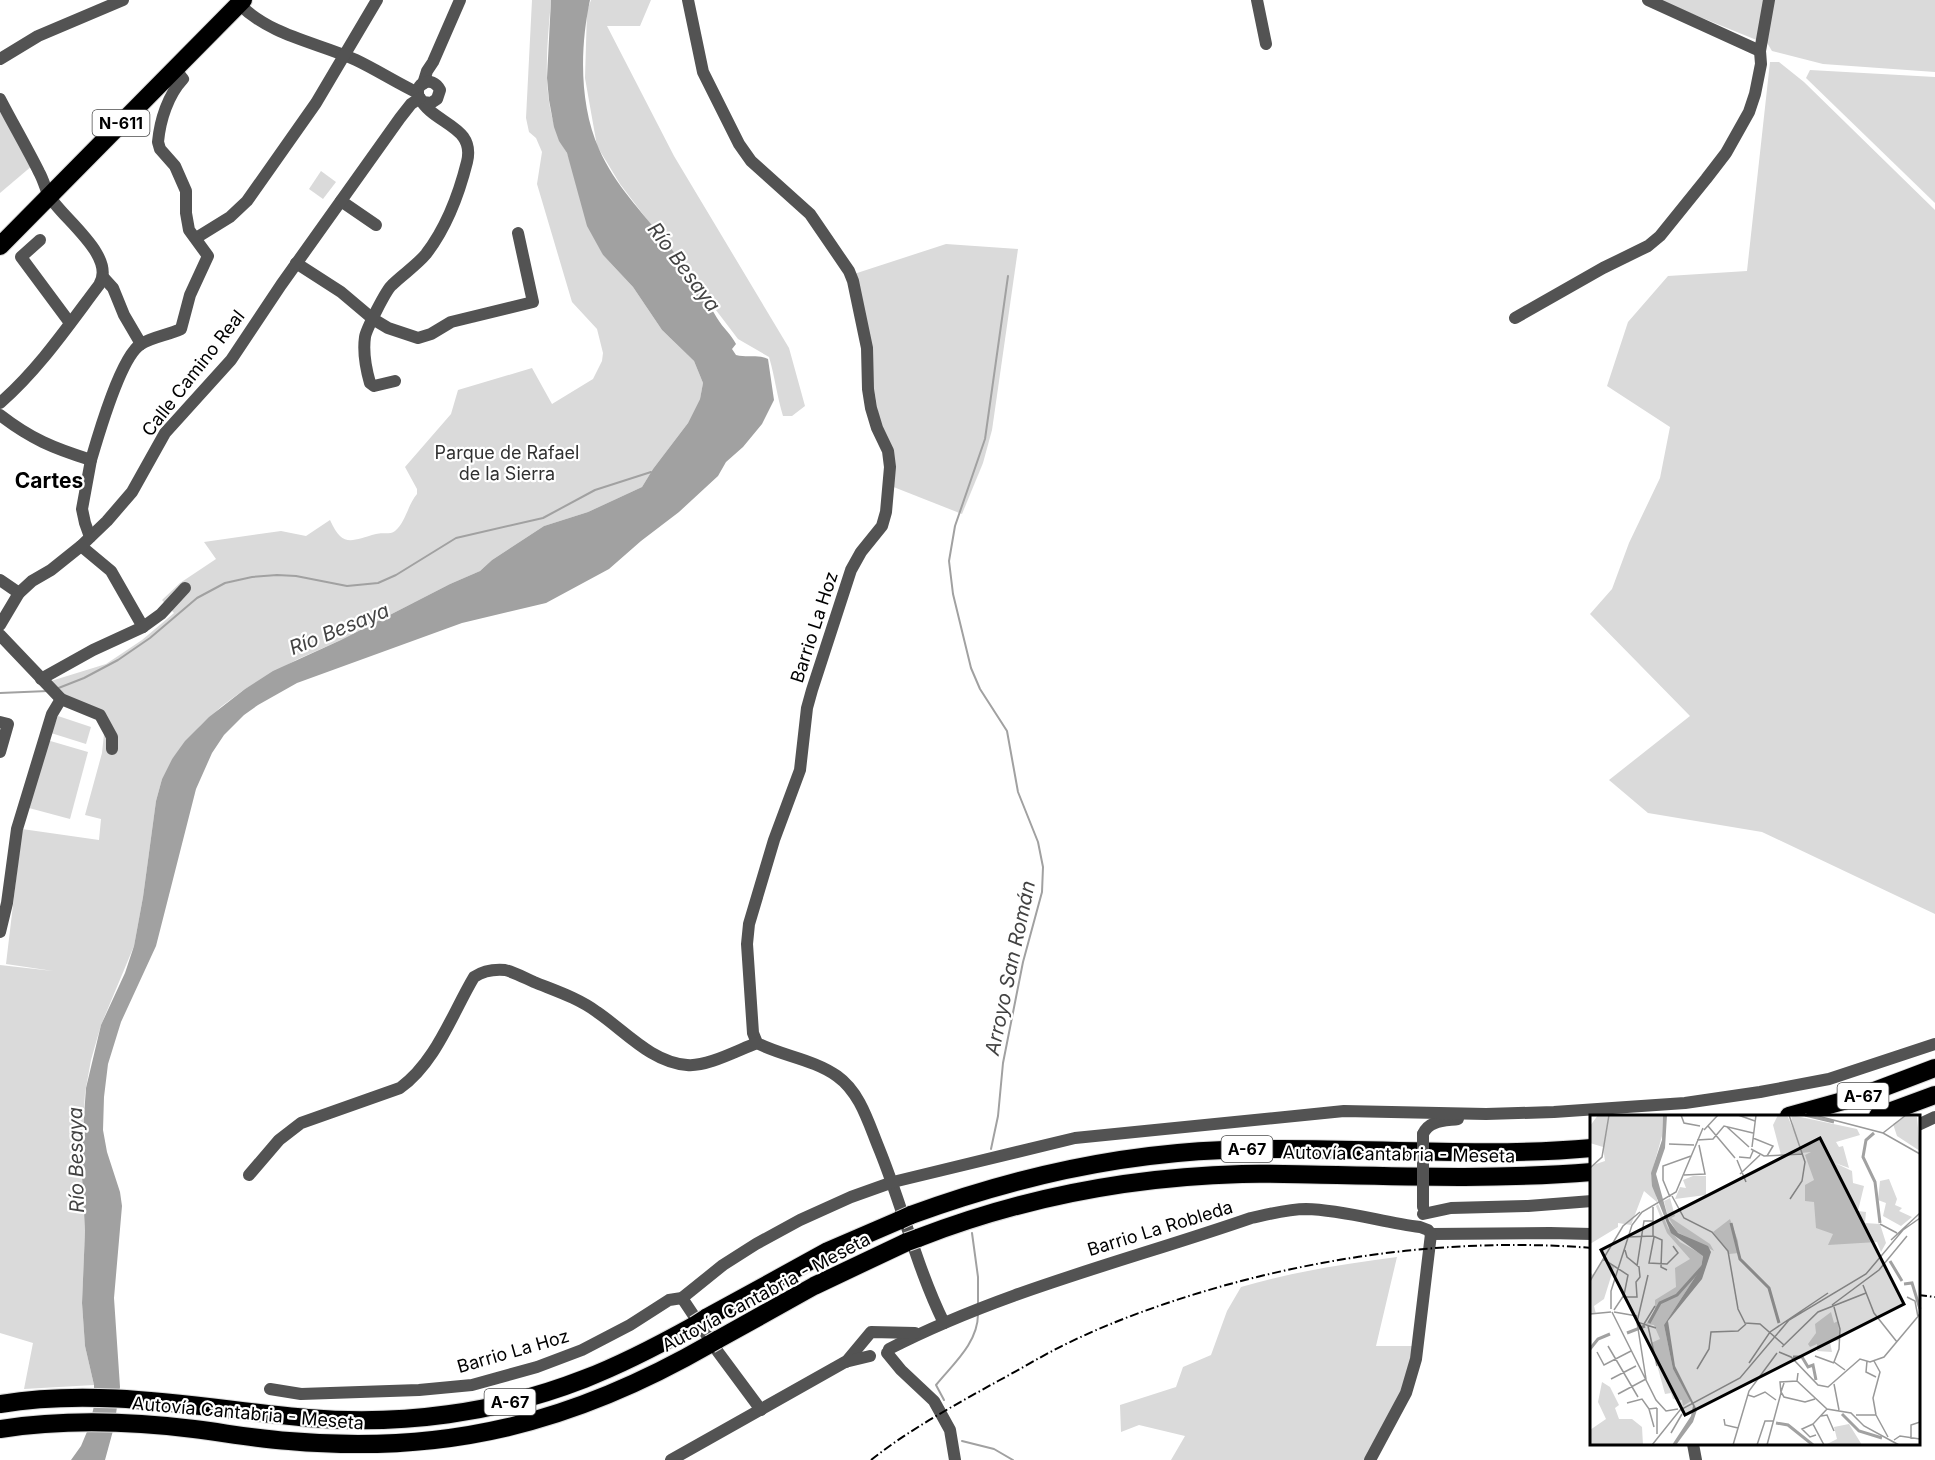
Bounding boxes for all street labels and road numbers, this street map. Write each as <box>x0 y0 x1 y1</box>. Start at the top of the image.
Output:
road number: N-611 <box>92 110 150 136</box>
street label: Calle Camino Real <box>137 306 249 440</box>
street label: Barrio La Hoz <box>786 569 842 685</box>
road number: A-67 <box>1838 1083 1888 1109</box>
road number: A-67 <box>1222 1136 1272 1162</box>
street label: Autovía Cantabria - Meseta <box>1283 1141 1515 1167</box>
street label: Barrio La Robleda <box>1085 1196 1235 1260</box>
street label: Autovía Cantabria - Meseta <box>658 1228 874 1356</box>
street label: Barrio La Hoz <box>455 1325 571 1377</box>
road number: A-67 <box>484 1389 536 1415</box>
street label: Autovía Cantabria - Meseta <box>131 1392 365 1434</box>

